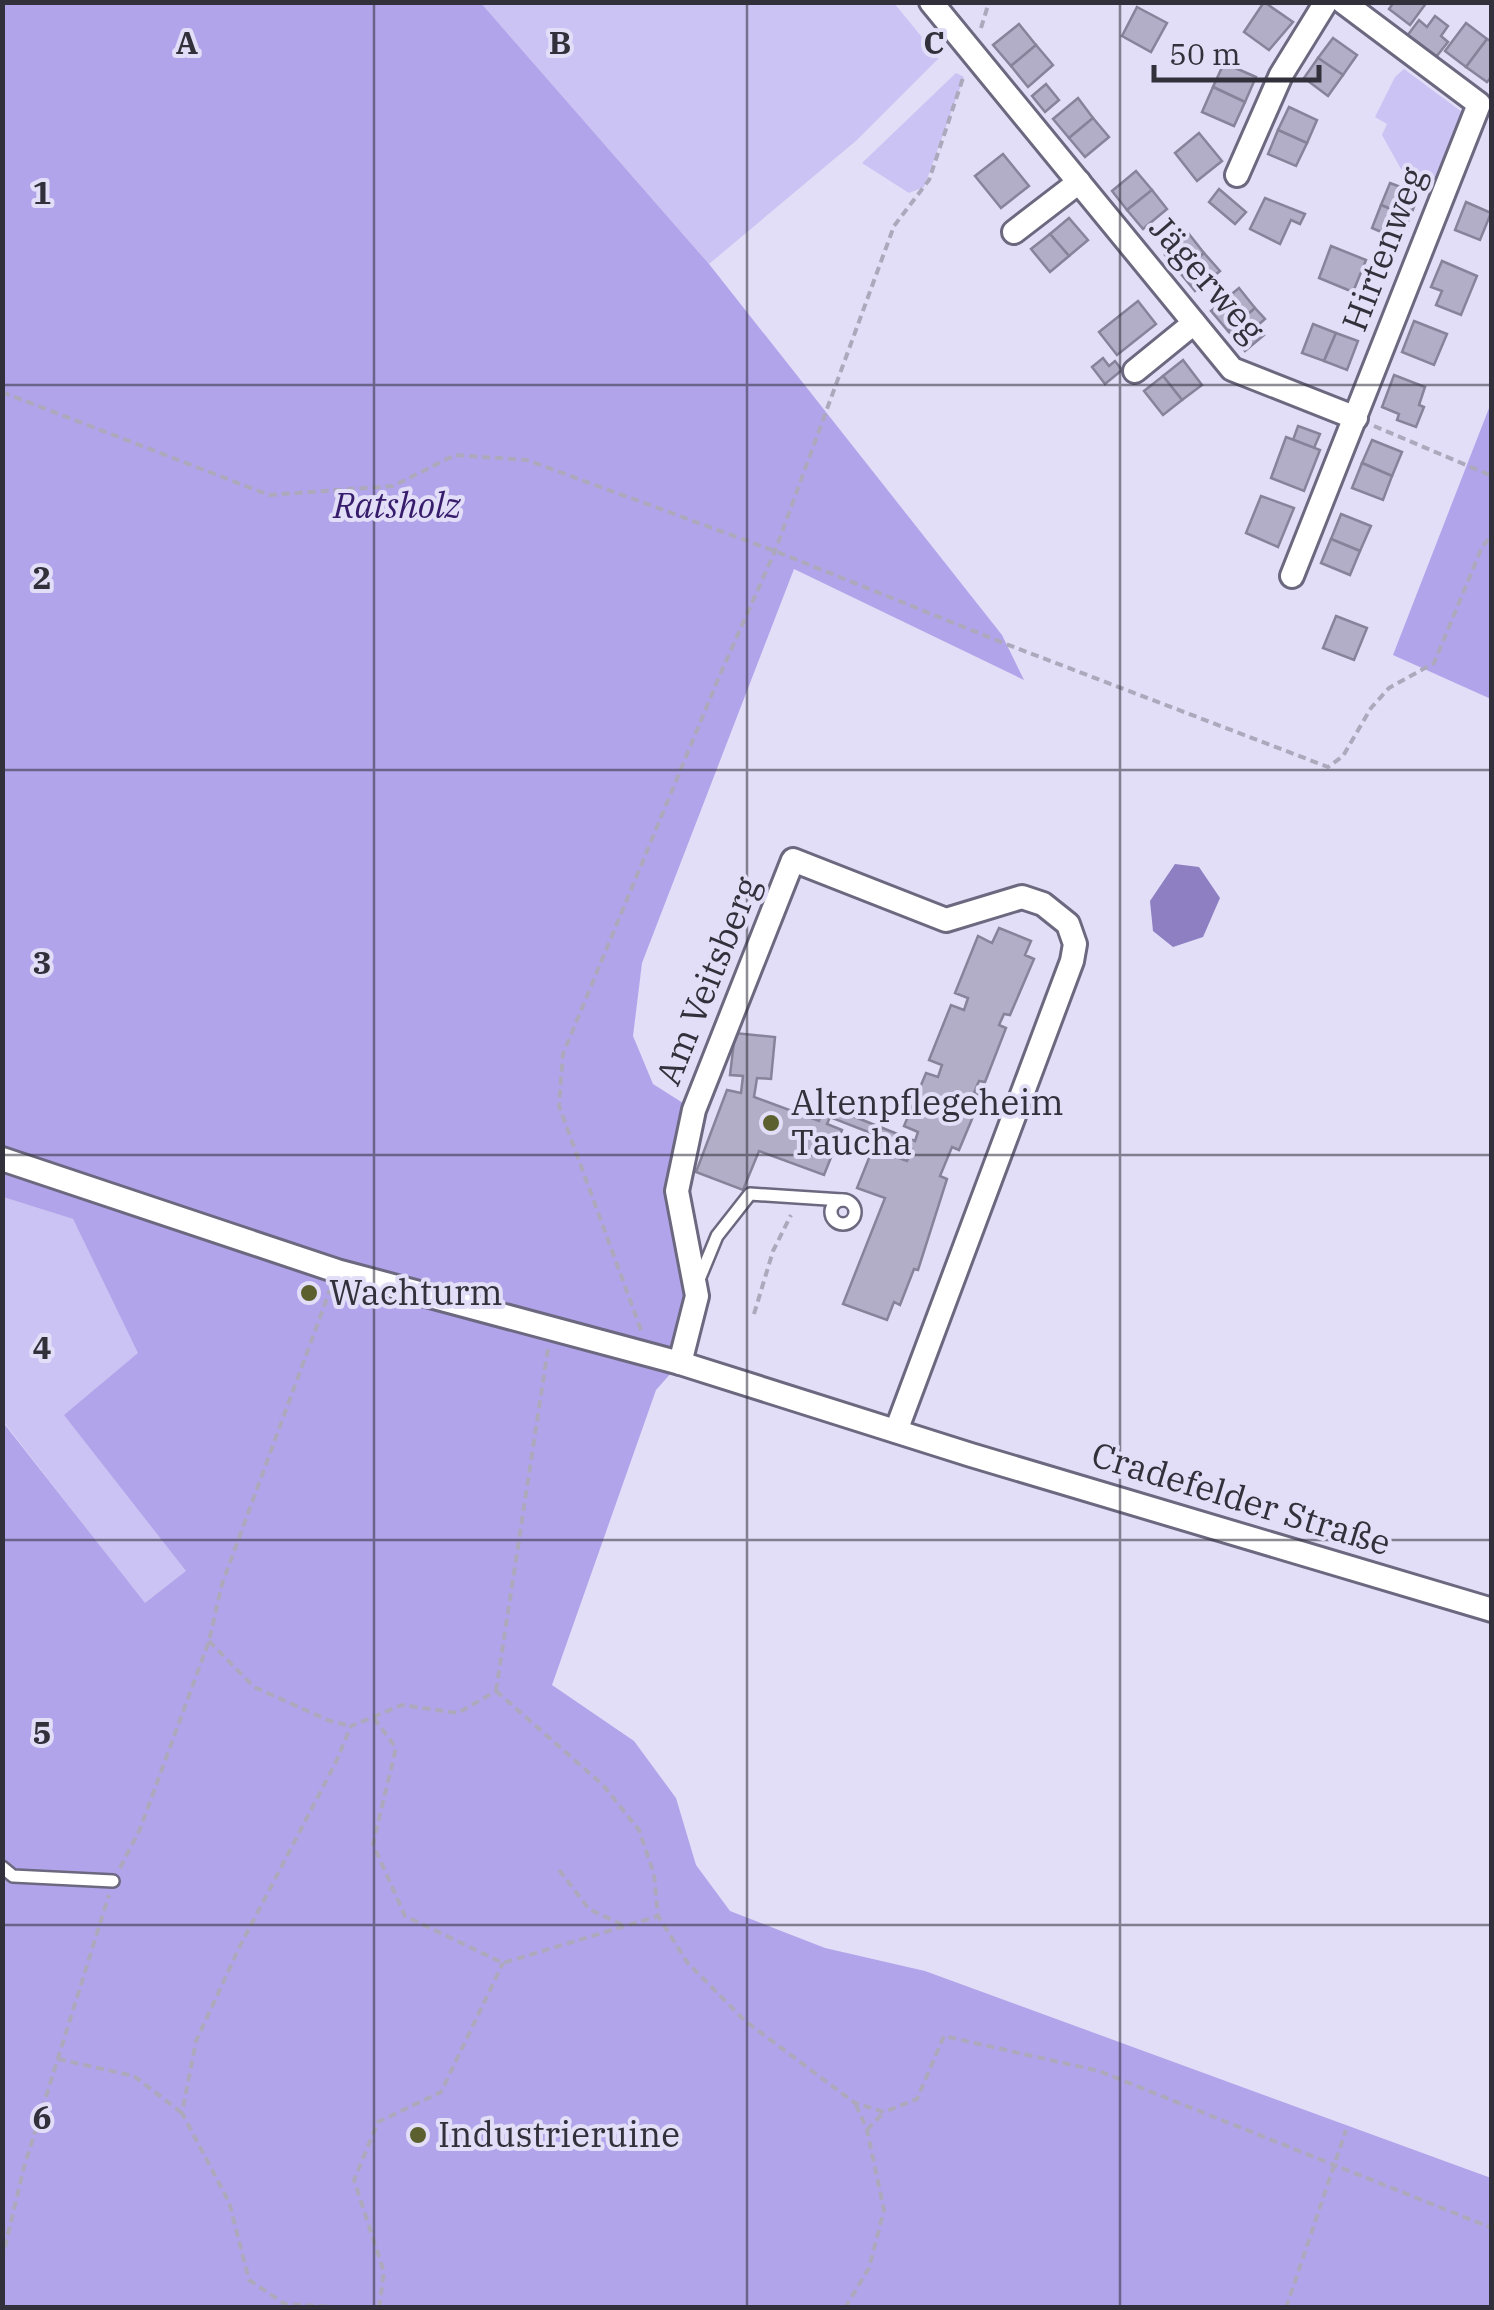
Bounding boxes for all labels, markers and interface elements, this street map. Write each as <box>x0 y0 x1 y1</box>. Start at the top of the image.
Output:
scale bar <box>1154 20 1319 82</box>
text: A <box>176 21 198 63</box>
text: B <box>549 21 571 63</box>
text: C <box>923 21 945 63</box>
text: 50 m <box>1169 34 1241 73</box>
street label: Hirtenweg <box>1331 160 1435 337</box>
text: 1 <box>32 171 52 213</box>
street label: Jägerweg <box>1140 205 1276 351</box>
park label: Ratsholz <box>332 482 462 528</box>
text: 2 <box>32 556 52 598</box>
street label: Am Veitsberg <box>644 870 770 1092</box>
text: 3 <box>32 941 52 983</box>
place label: Altenpflegeheim Taucha <box>791 1079 1064 1165</box>
marker: Altenpflegeheim Taucha <box>760 1112 782 1134</box>
place label: Wachturm <box>329 1269 503 1315</box>
marker: Wachturm <box>298 1282 320 1304</box>
text: 4 <box>32 1326 52 1368</box>
street label: Cradefelder Straße <box>1086 1431 1396 1565</box>
text: 5 <box>32 1711 52 1753</box>
text: 6 <box>32 2096 52 2138</box>
place label: Industrieruine <box>438 2111 680 2157</box>
marker: Industrieruine <box>407 2124 429 2146</box>

